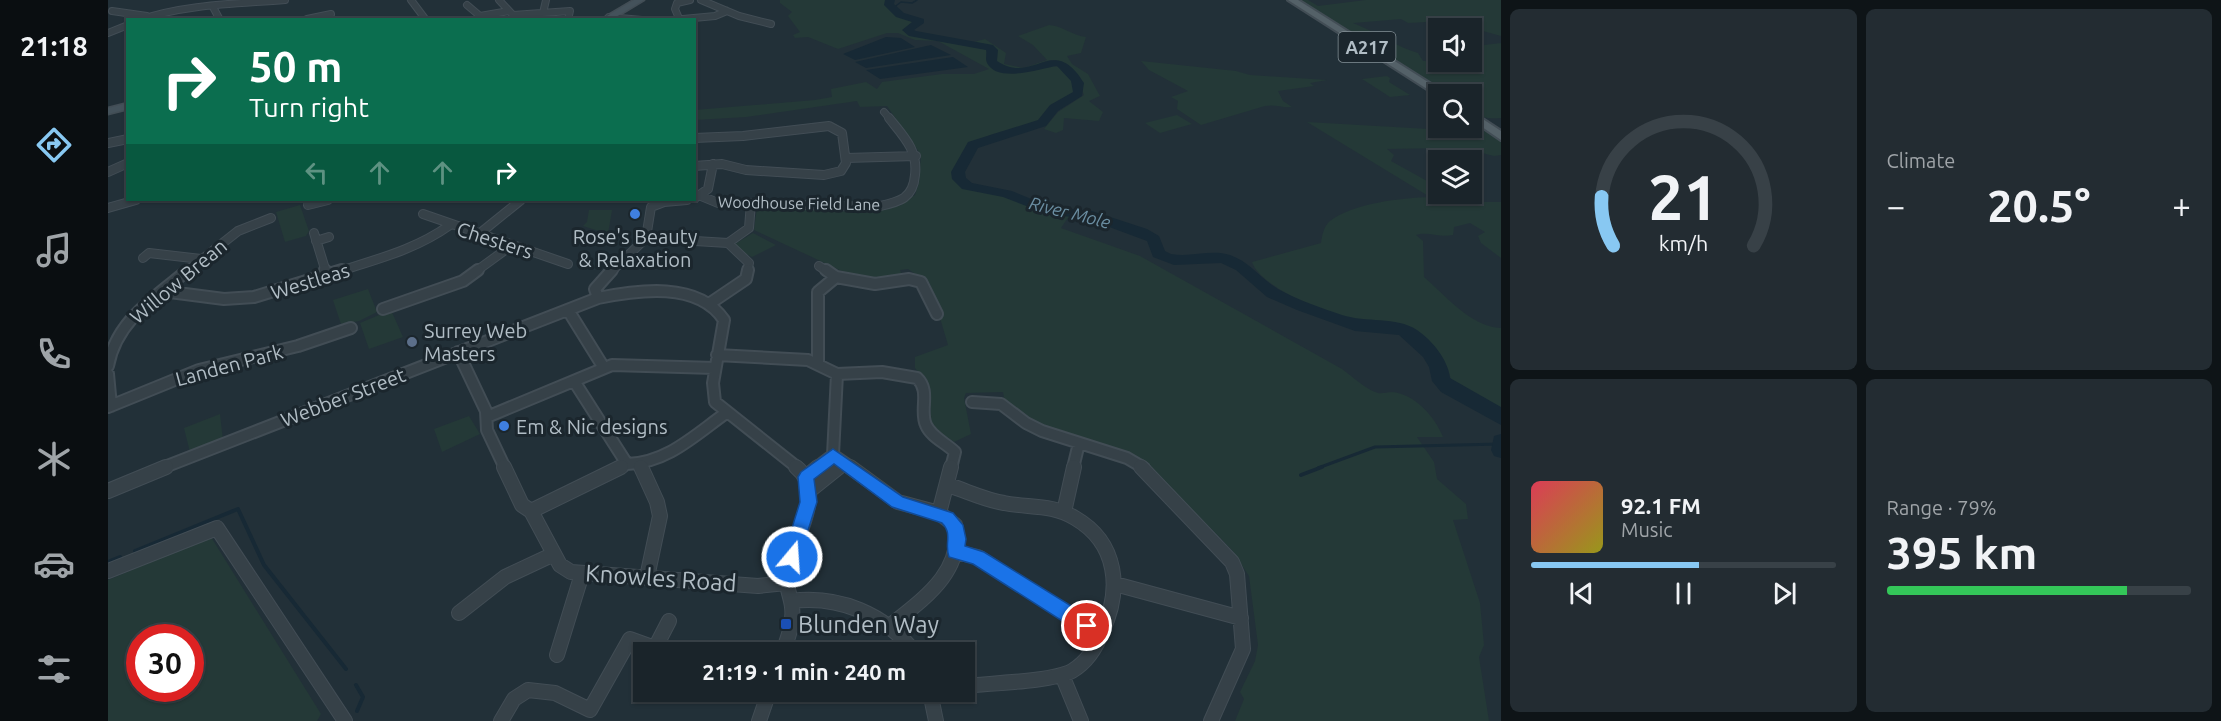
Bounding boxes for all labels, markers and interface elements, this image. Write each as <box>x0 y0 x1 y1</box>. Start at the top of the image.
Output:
map controls <box>1428 18 1482 204</box>
button: sound <box>1428 18 1482 72</box>
text: 21:18 <box>20 31 88 61</box>
road number: A217 <box>1338 32 1396 62</box>
icon: right <box>150 42 228 120</box>
text: 50 m <box>249 43 343 90</box>
button: search <box>1428 84 1482 138</box>
text: Turn right <box>249 92 369 122</box>
icon: directions <box>33 124 75 166</box>
text: Climate <box>1887 149 1955 172</box>
button: layers <box>1428 150 1482 204</box>
icon: left <box>300 156 333 189</box>
icon: ahead <box>363 156 396 189</box>
icon: ahead <box>426 156 459 189</box>
icon: right <box>489 156 522 189</box>
text: 21 <box>1648 162 1718 232</box>
text: 20.5° <box>1987 180 2090 231</box>
text: − <box>1887 187 1905 224</box>
text: + <box>2172 187 2191 224</box>
water label: River Mole <box>1027 192 1113 232</box>
street label: Woodhouse Field Lane <box>718 193 880 213</box>
marker: Rose's Beauty & Relaxation <box>628 207 642 221</box>
street label: Chesters <box>454 217 536 263</box>
place label: Rose's Beauty & Relaxation <box>573 225 698 271</box>
icon: music <box>33 229 75 271</box>
text: km/h <box>1658 232 1708 256</box>
street label: Willow Brean <box>125 234 231 328</box>
street label: Westleas <box>268 258 352 304</box>
place label: Surrey Web Masters <box>424 319 527 365</box>
icon: phone <box>33 333 75 375</box>
marker: Surrey Web Masters <box>405 335 419 349</box>
street label: Landen Park <box>173 340 285 390</box>
street label: Webber Street <box>277 363 409 431</box>
place label: Em & Nic designs <box>516 415 668 438</box>
marker: Em & Nic designs <box>497 419 511 433</box>
icon: climate <box>33 438 75 480</box>
text: 92.1 FM <box>1621 493 1701 518</box>
text: Range · 79% <box>1887 496 1997 519</box>
text: Music <box>1621 518 1673 541</box>
position arrow <box>760 525 824 589</box>
text: 395 km <box>1887 527 2037 578</box>
icon: car <box>33 543 75 585</box>
street label: Knowles Road <box>584 559 738 597</box>
icon: previous <box>1565 577 1598 610</box>
icon: pause <box>1667 577 1700 610</box>
icon: next <box>1768 577 1801 610</box>
pin <box>1061 600 1112 651</box>
icon: arrive <box>1070 609 1103 642</box>
place label: Blunden Way <box>798 611 939 638</box>
marker: Blunden Way <box>779 617 793 631</box>
speed limit sign: 30 <box>126 624 204 702</box>
icon: filters <box>33 648 75 690</box>
text: 21:19 · 1 min · 240 m <box>702 659 906 684</box>

